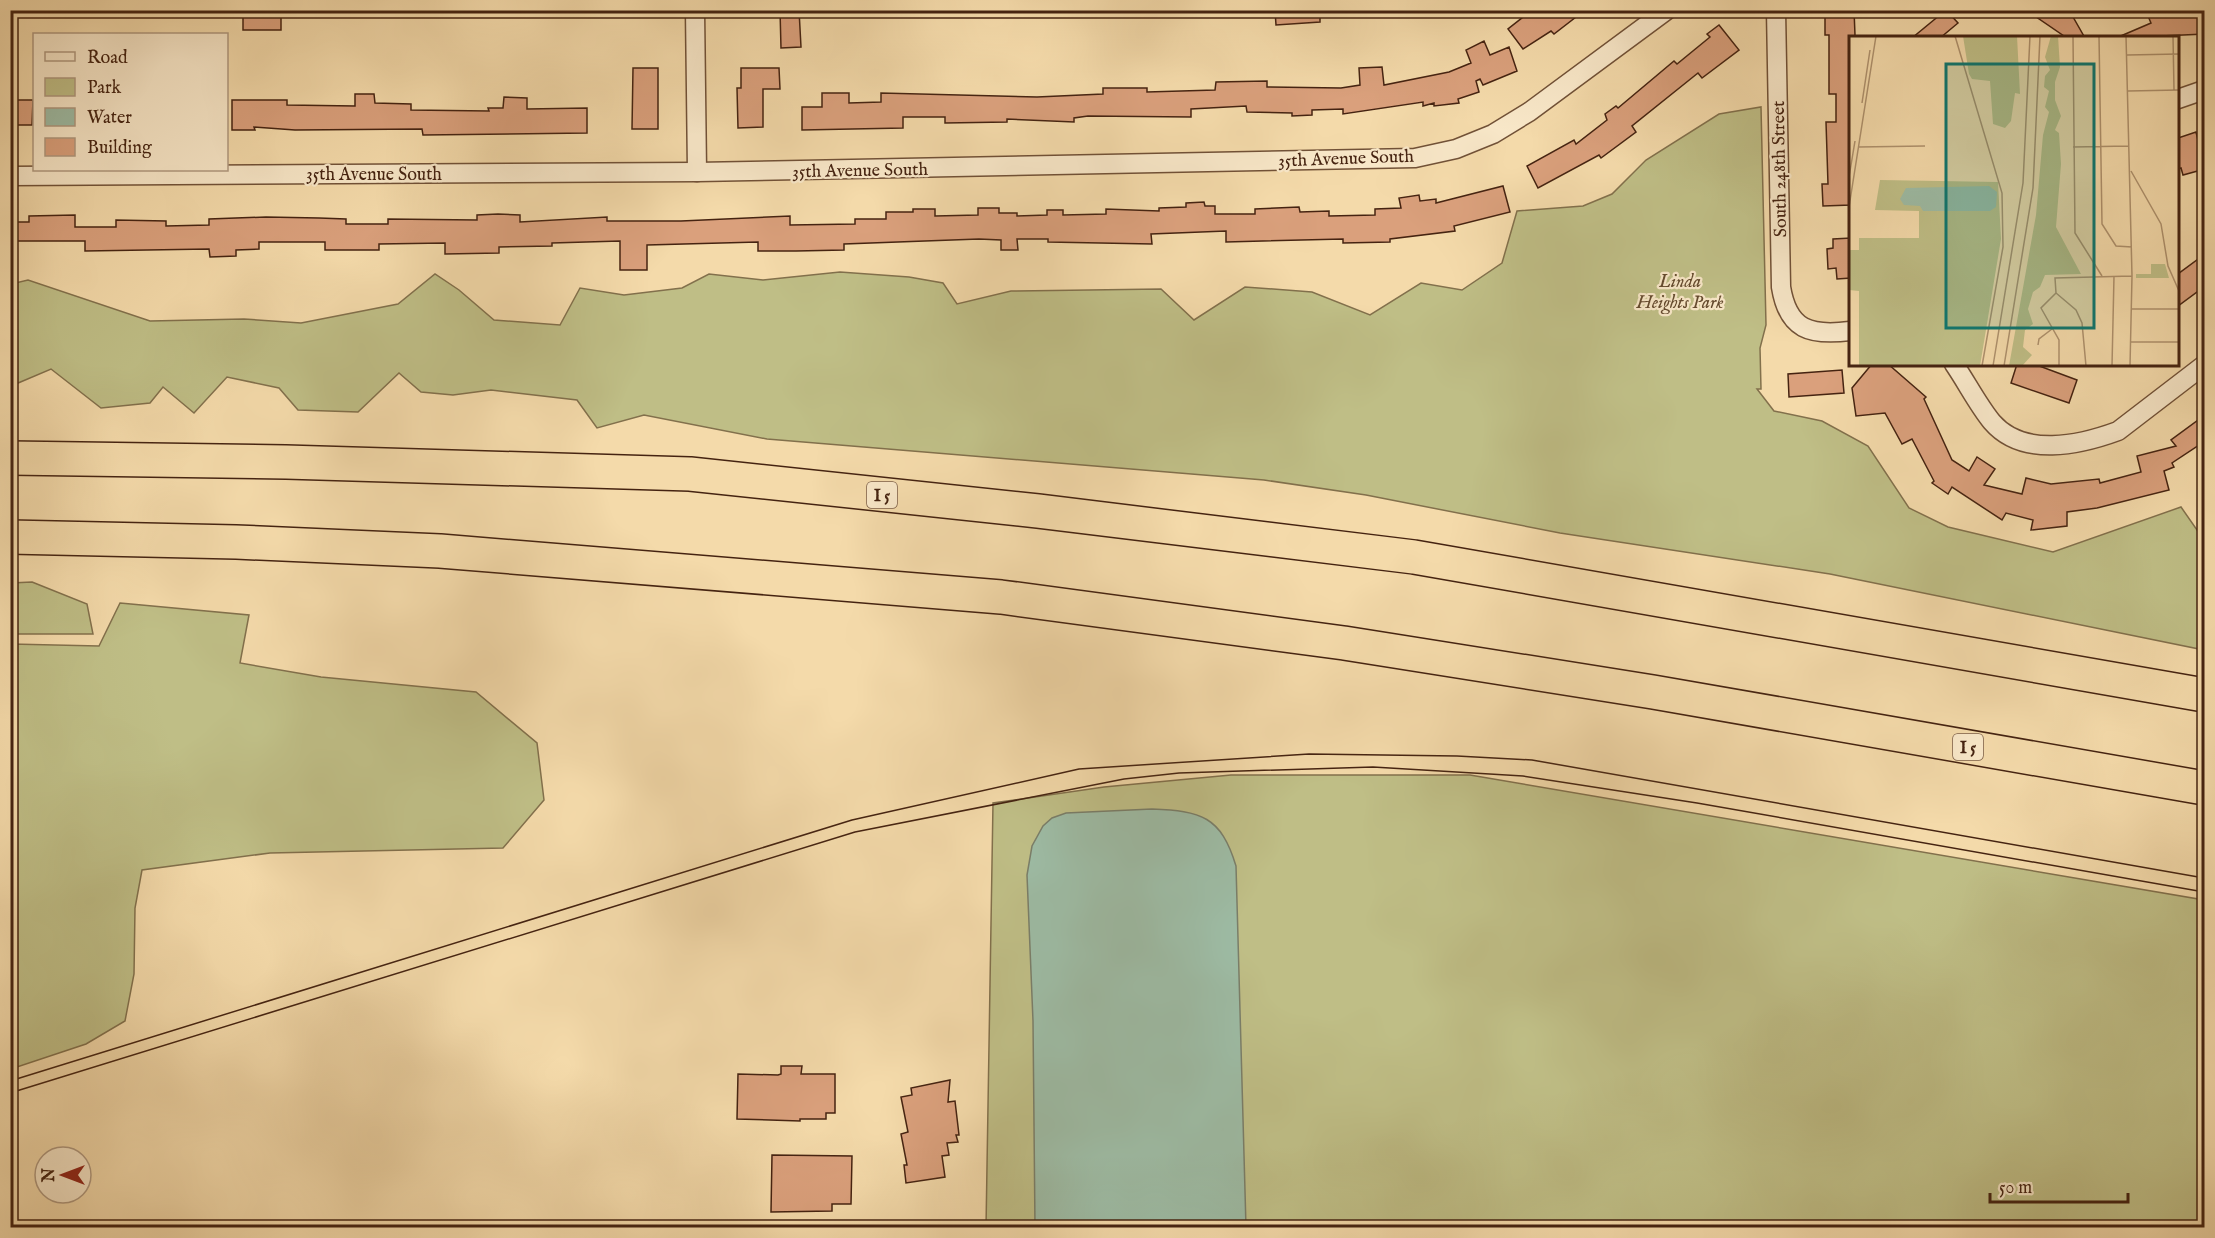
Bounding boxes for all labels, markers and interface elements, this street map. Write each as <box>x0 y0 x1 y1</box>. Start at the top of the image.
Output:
legend <box>33 33 228 171</box>
inset map <box>1849 36 2179 366</box>
text: Road <box>87 47 128 70</box>
text: Park <box>87 77 122 100</box>
street label: South 248th Street <box>1768 100 1793 237</box>
text: Water <box>87 107 132 130</box>
text: Building <box>87 137 152 160</box>
street label: 35th Avenue South <box>1278 146 1415 173</box>
street label: 35th Avenue South <box>792 159 929 184</box>
street label: 35th Avenue South <box>306 164 442 187</box>
park label: Linda Heights Park <box>1636 271 1723 315</box>
road number: I 5 <box>867 482 897 508</box>
road number: I 5 <box>1953 734 1983 760</box>
north arrow <box>33 1145 93 1205</box>
scale bar <box>1990 1166 2128 1204</box>
text: N <box>40 1168 60 1183</box>
text: 50 m <box>1999 1177 2032 1200</box>

